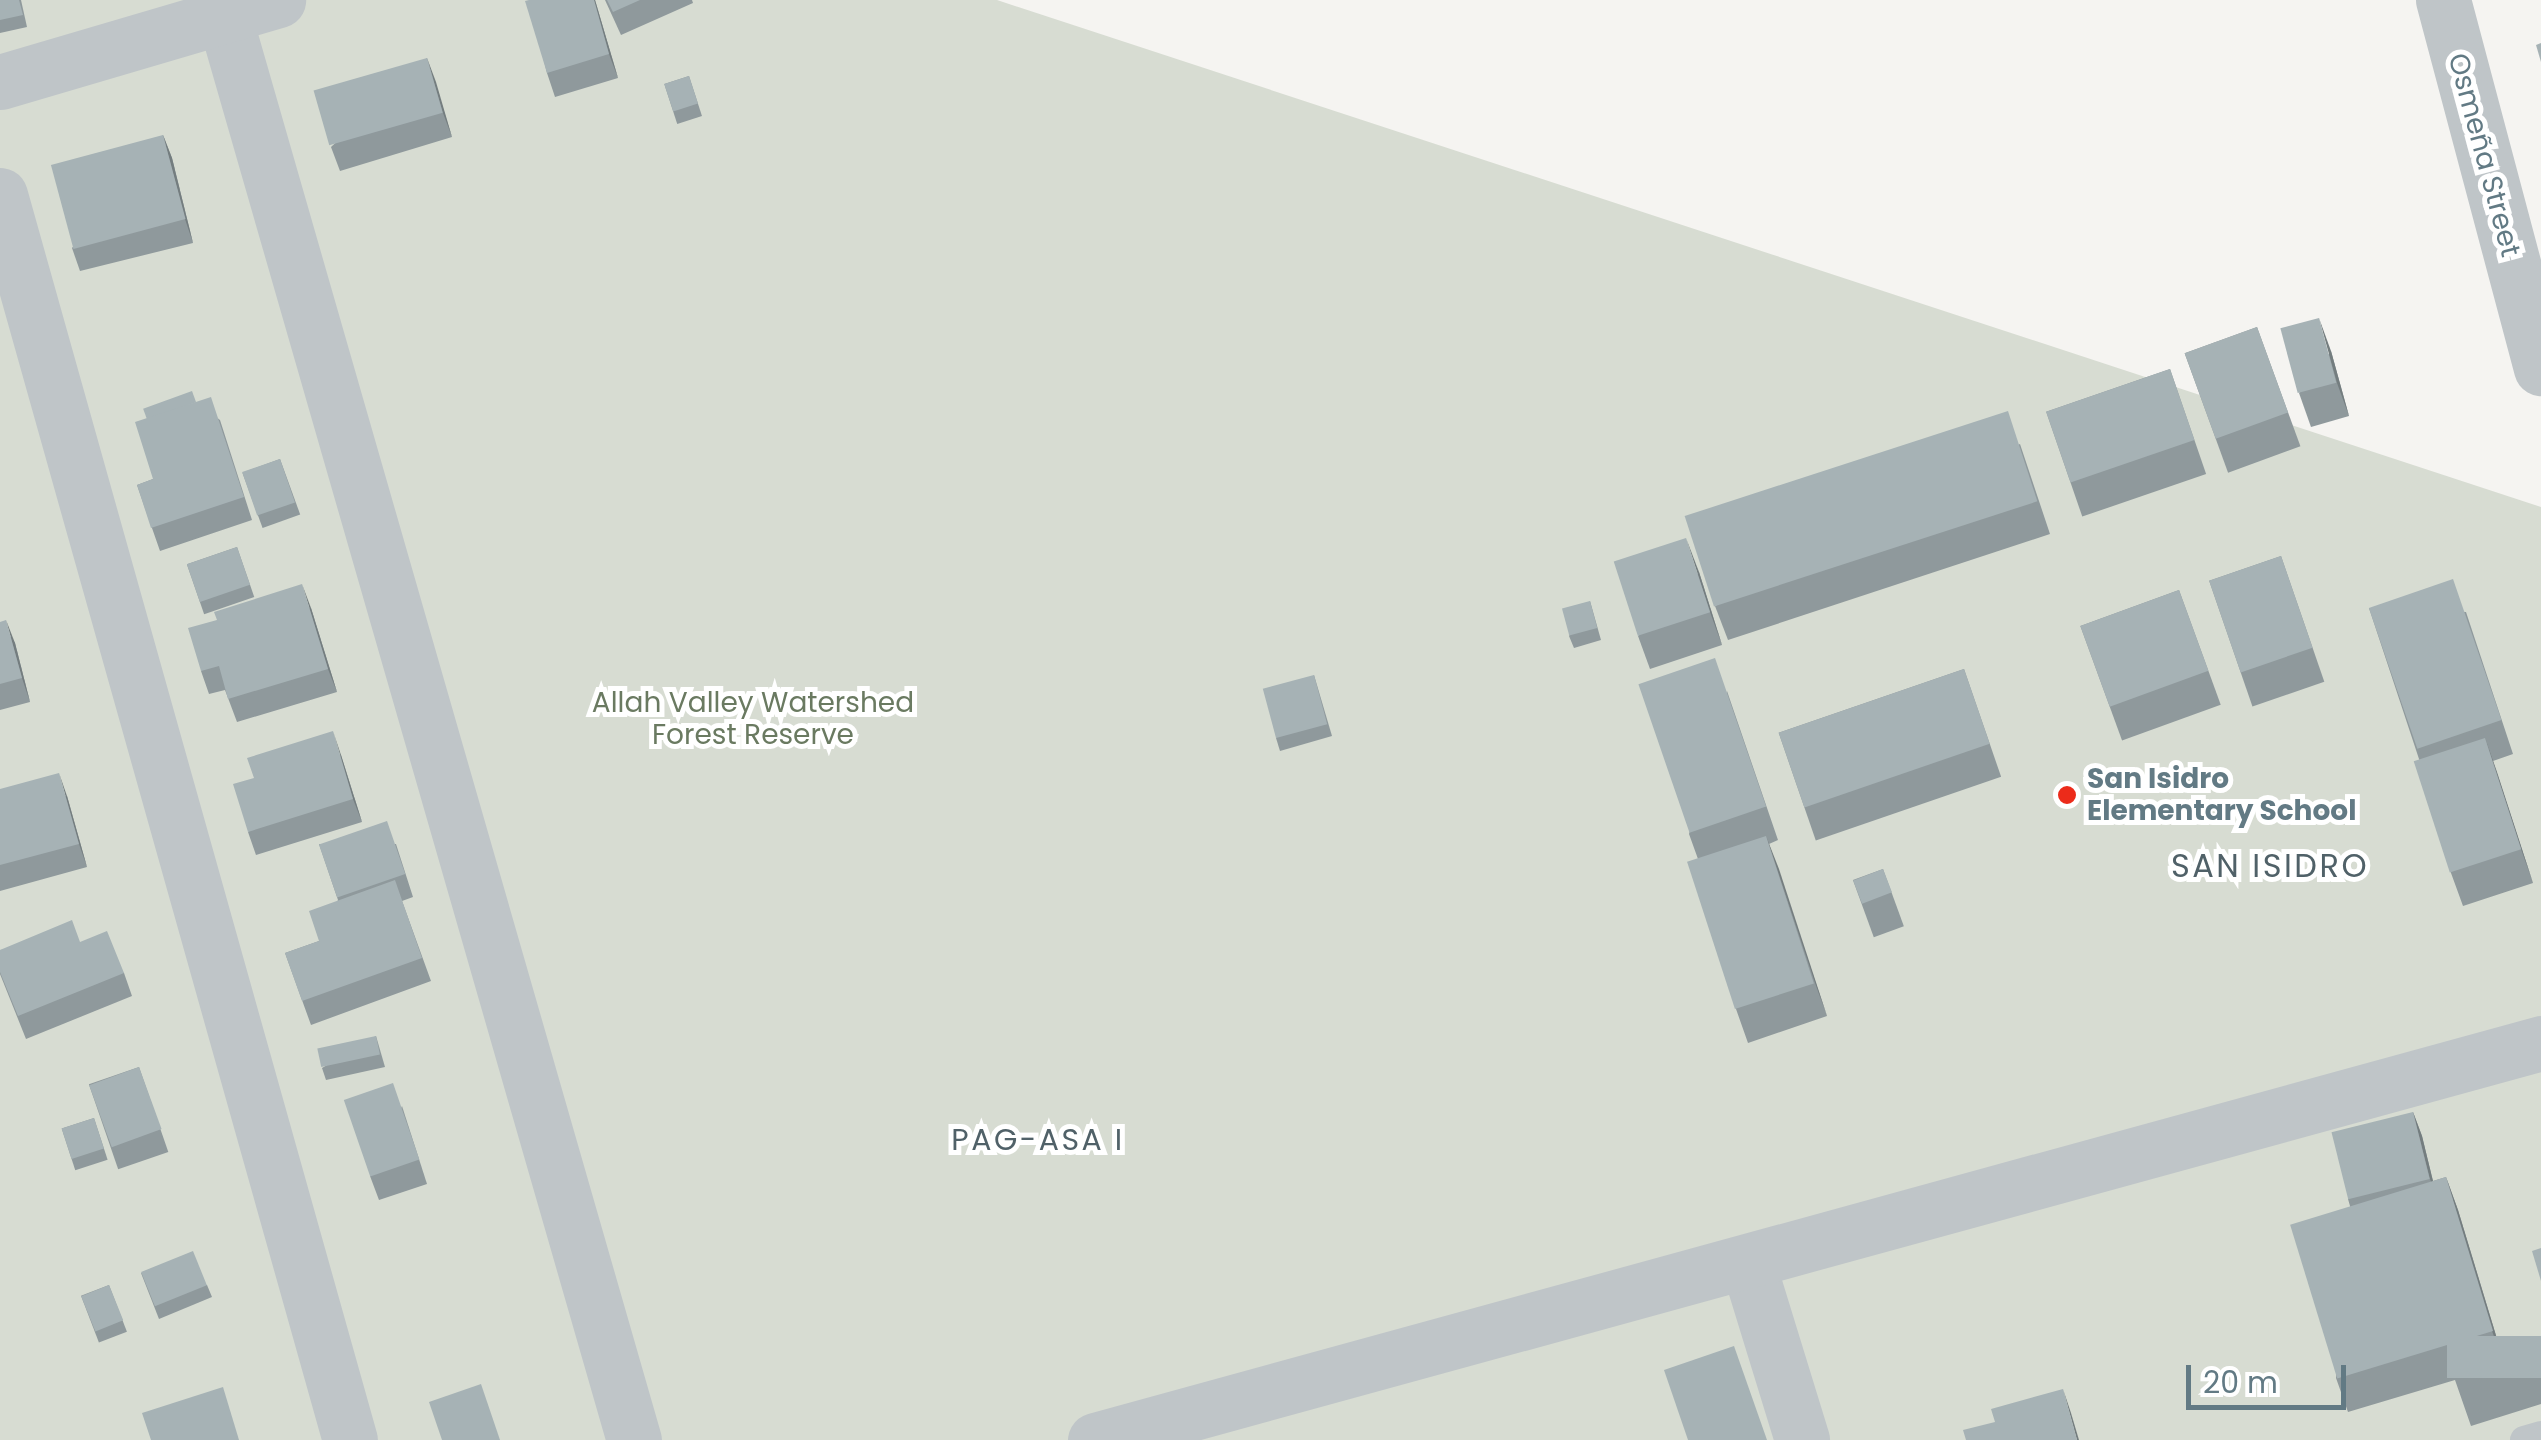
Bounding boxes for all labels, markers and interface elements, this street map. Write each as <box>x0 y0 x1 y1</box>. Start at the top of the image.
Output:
street label: Osmeña Street <box>2441 50 2527 260</box>
park label: Allah Valley Watershed Forest Reserve <box>592 686 914 752</box>
place label: San Isidro Elementary School <box>2087 762 2356 828</box>
marker: San Isidro Elementary School <box>2056 784 2078 806</box>
district label: SAN ISIDRO <box>2171 847 2369 885</box>
district label: PAG-ASA I <box>951 1122 1125 1158</box>
scale bar <box>2191 1345 2351 1407</box>
text: 20 m <box>2203 1361 2278 1404</box>

